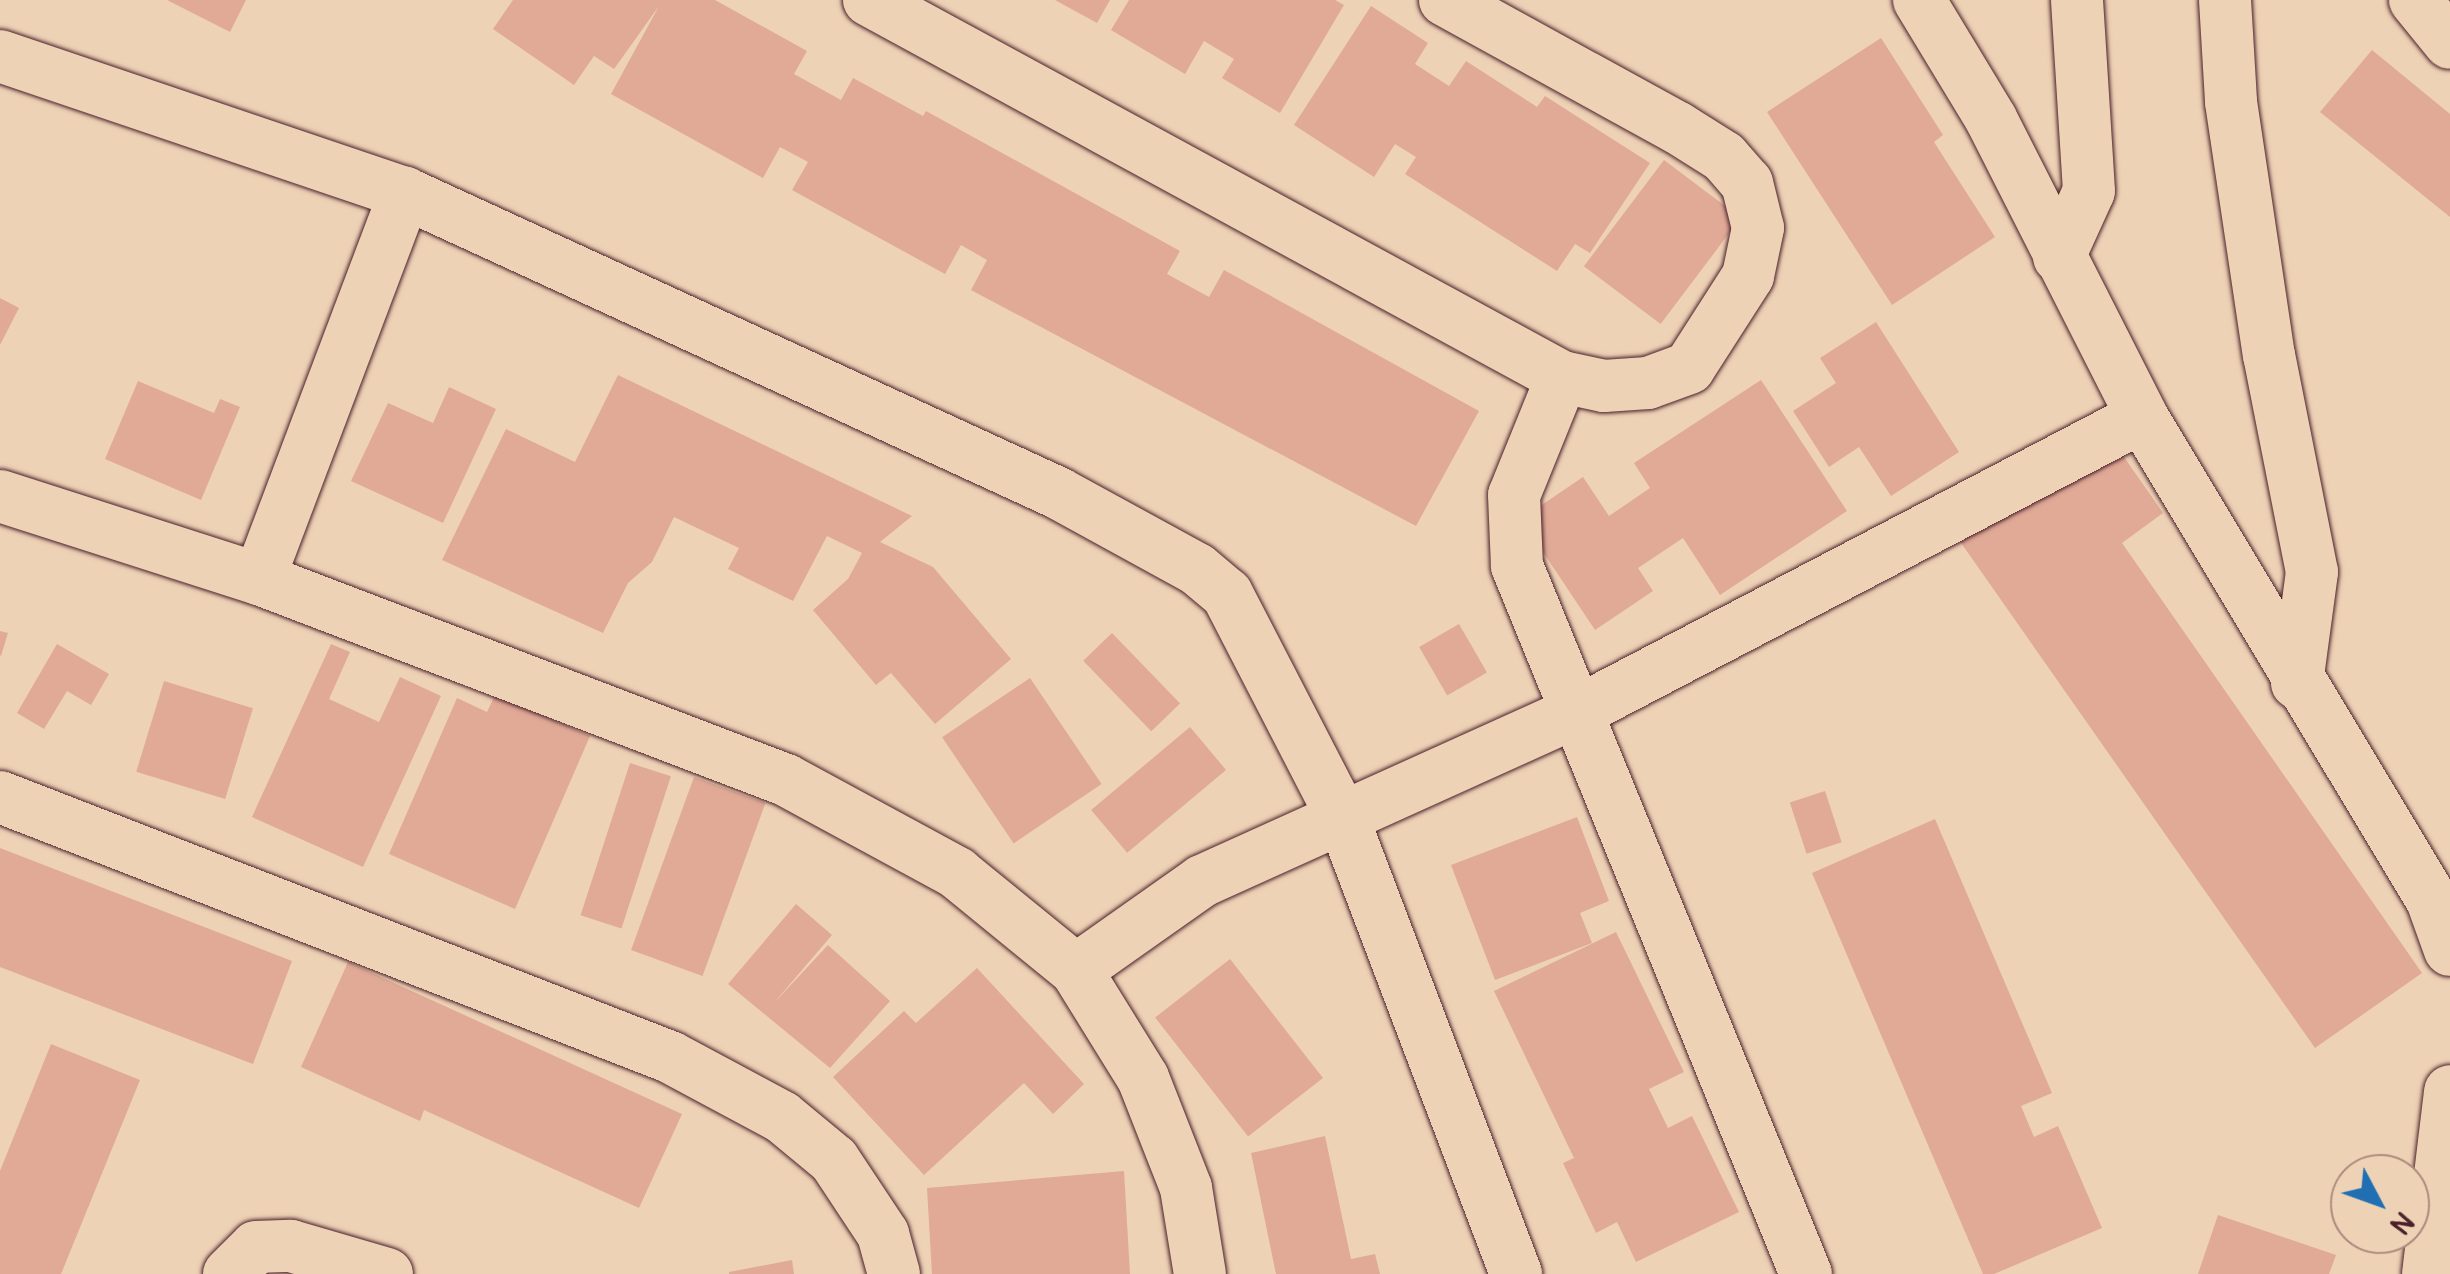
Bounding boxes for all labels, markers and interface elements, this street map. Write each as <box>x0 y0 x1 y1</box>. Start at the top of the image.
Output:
north arrow <box>2330 1154 2430 1254</box>
text: N <box>2382 1204 2421 1241</box>

